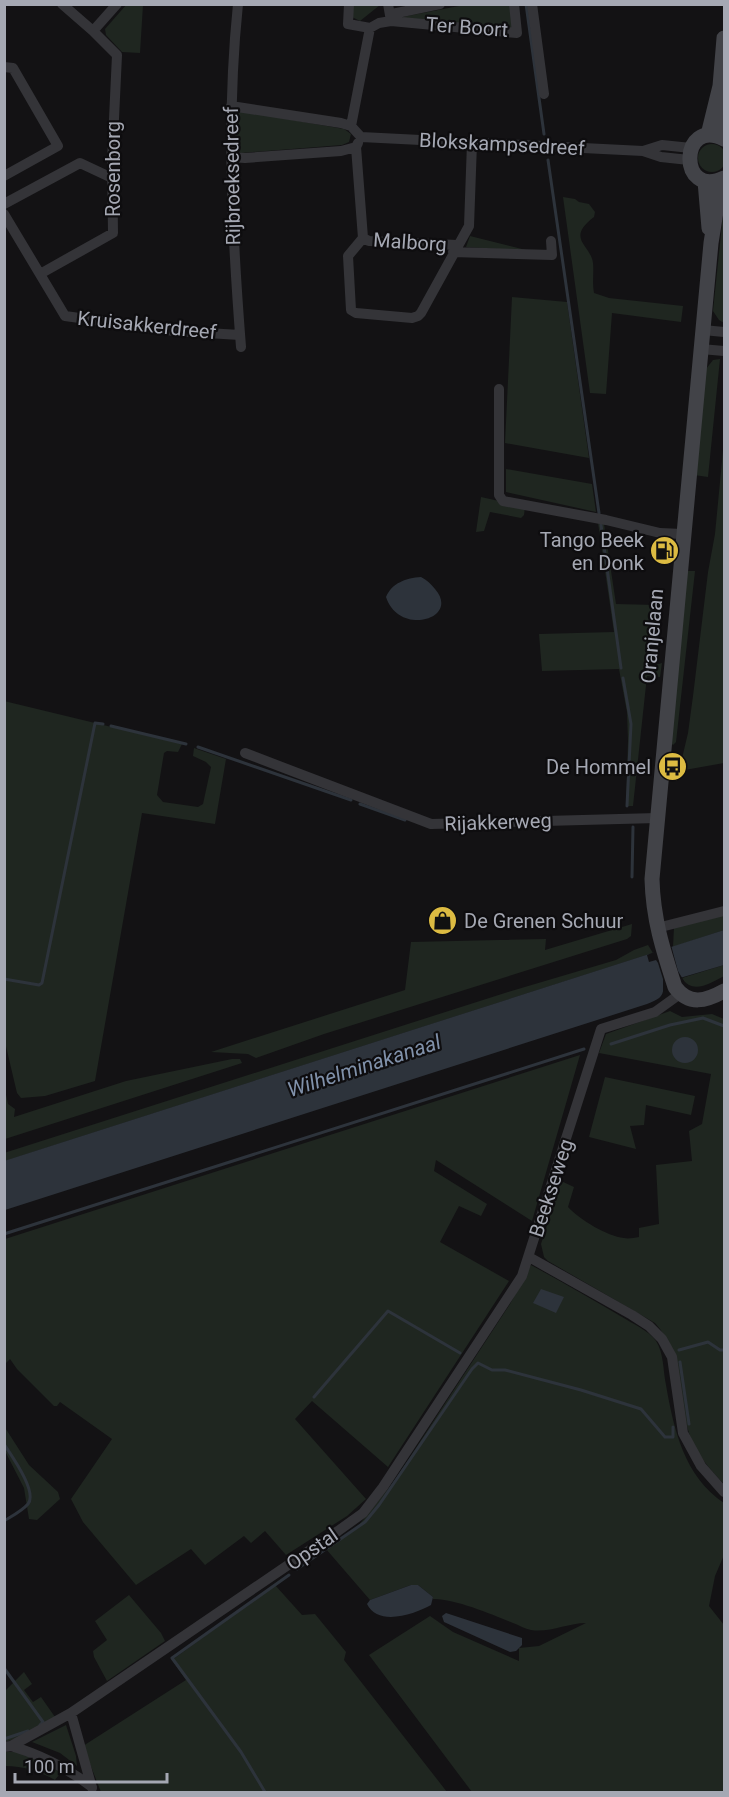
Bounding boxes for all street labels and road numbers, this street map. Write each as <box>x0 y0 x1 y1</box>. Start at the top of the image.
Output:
street label: Ter Boort <box>425 12 509 42</box>
street label: Rijbroeksedreef <box>219 106 245 246</box>
street label: Rosenborg <box>101 121 125 217</box>
street label: Blokskampsedreef <box>419 128 586 160</box>
street label: Malborg <box>372 227 448 257</box>
street label: Kruisakkerdreef <box>76 306 218 344</box>
street label: Oranjelaan <box>636 588 668 684</box>
street label: Rijakkerweg <box>444 808 552 836</box>
street label: Beekseweg <box>524 1136 578 1240</box>
street label: Opstal <box>282 1523 342 1575</box>

